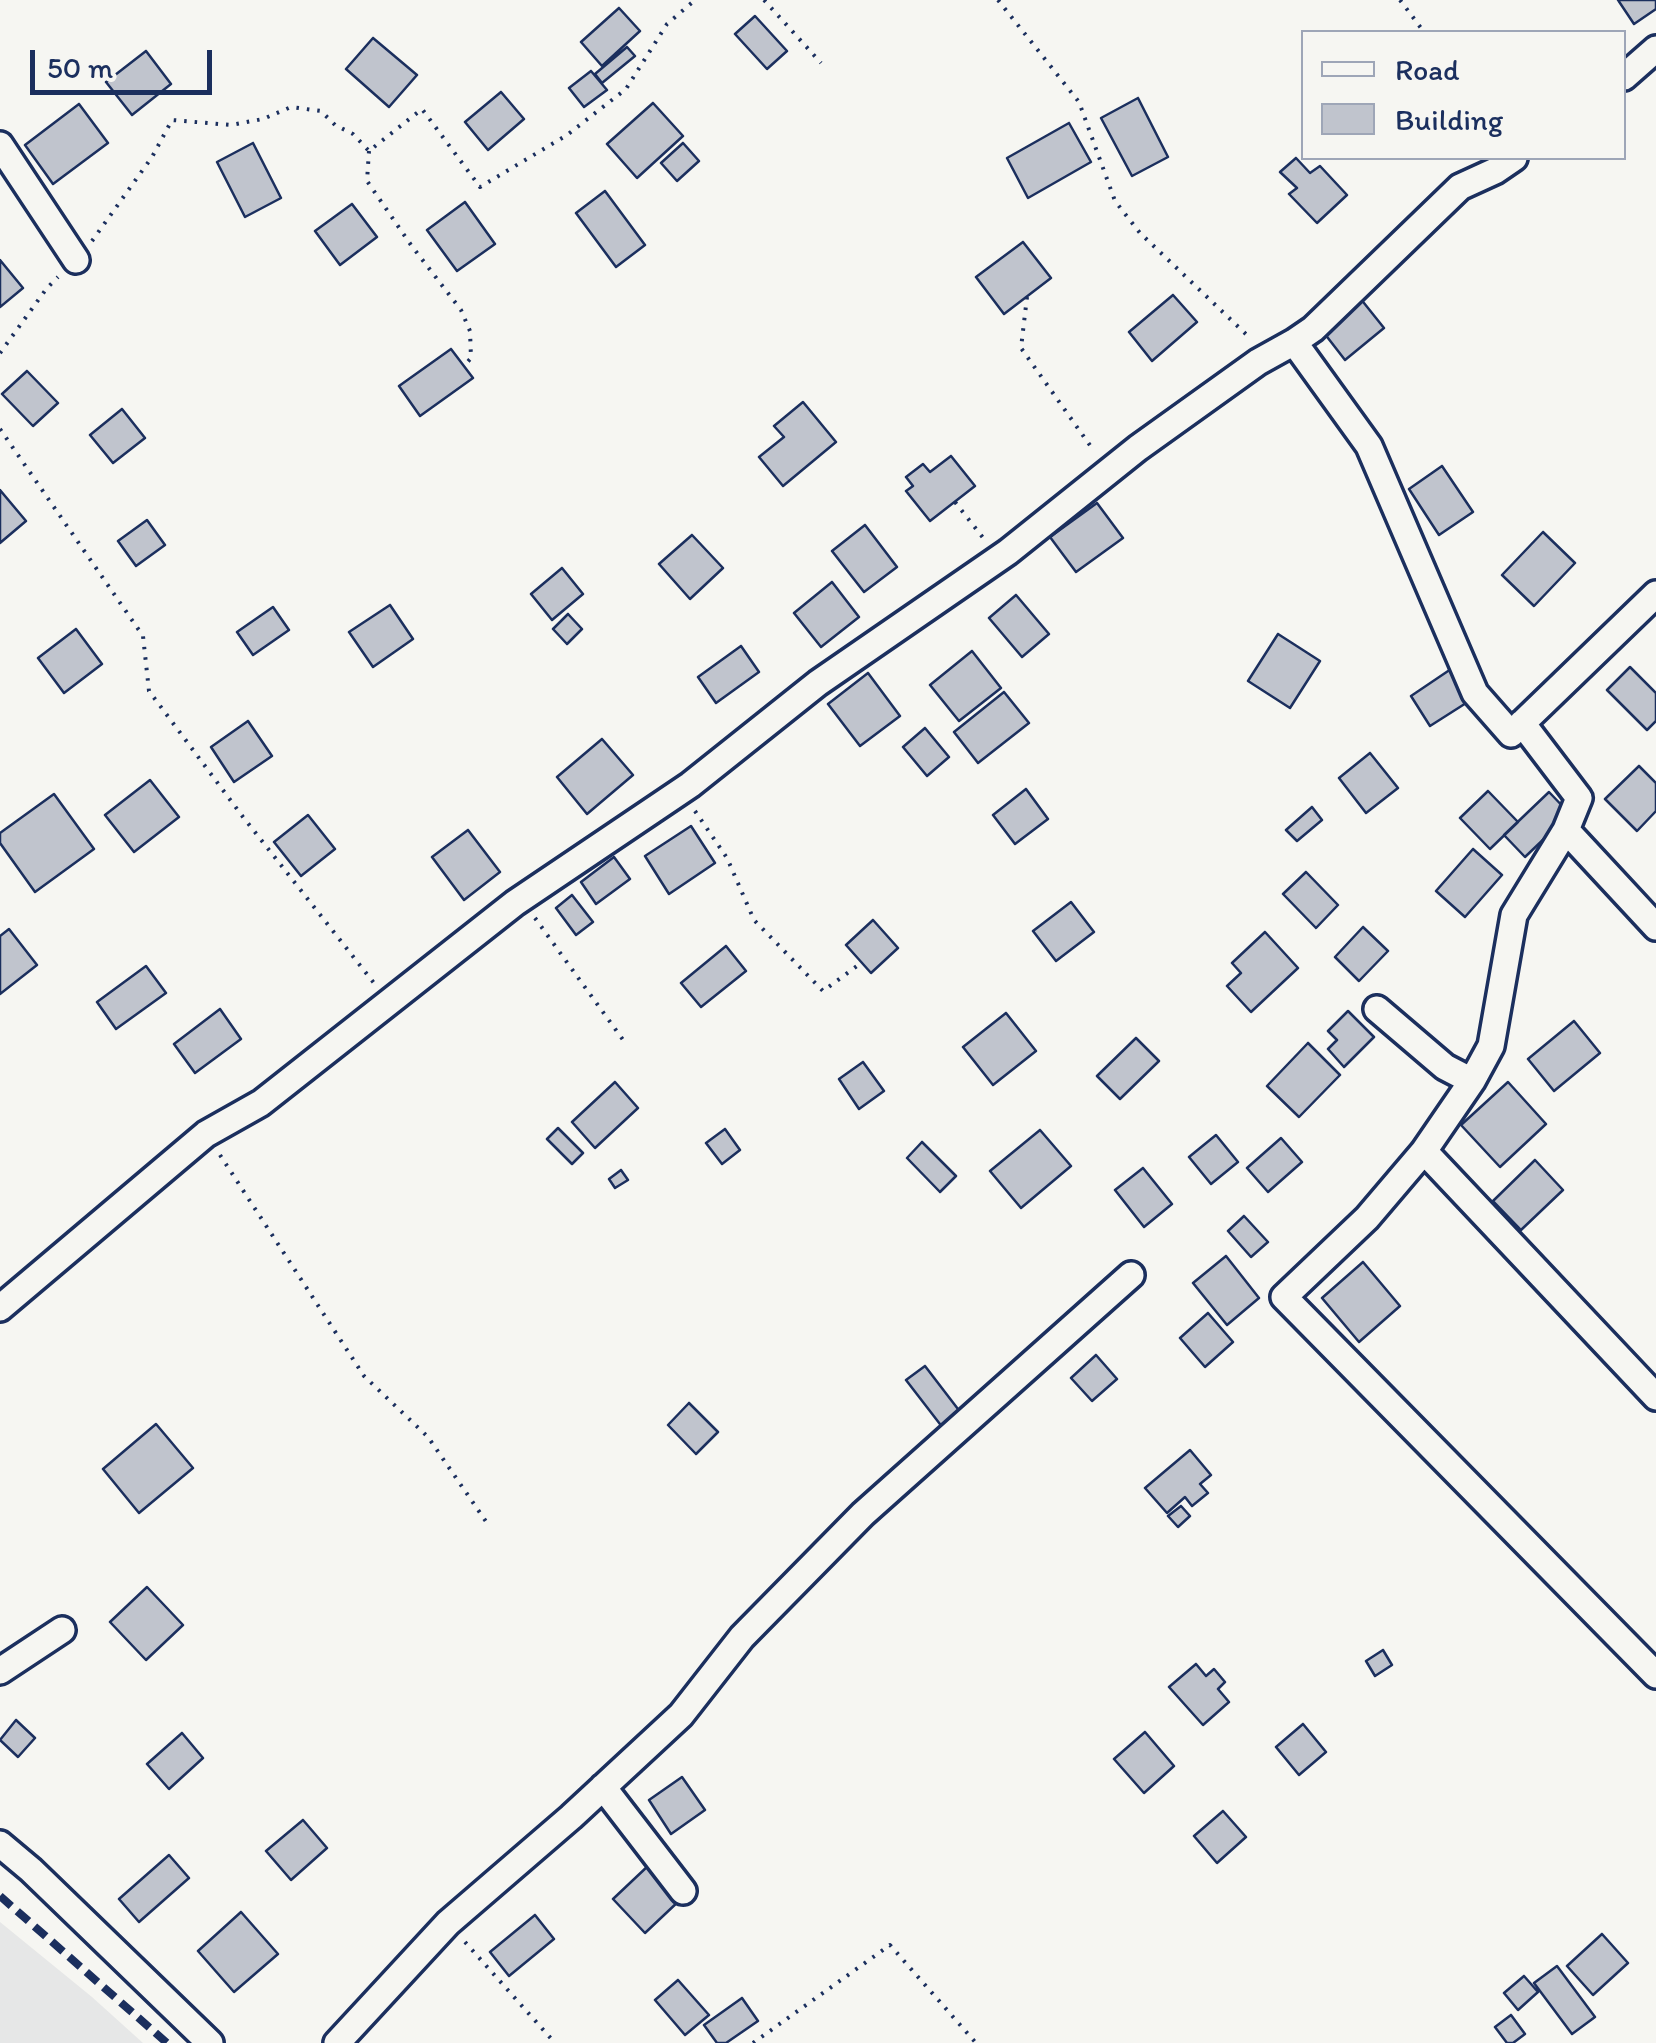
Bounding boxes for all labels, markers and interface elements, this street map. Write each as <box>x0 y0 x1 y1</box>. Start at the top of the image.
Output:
scale bar <box>35 30 218 92</box>
legend <box>1301 30 1626 160</box>
text: 50 m <box>47 49 113 86</box>
text: Road <box>1395 51 1460 88</box>
text: Building <box>1395 101 1503 138</box>

